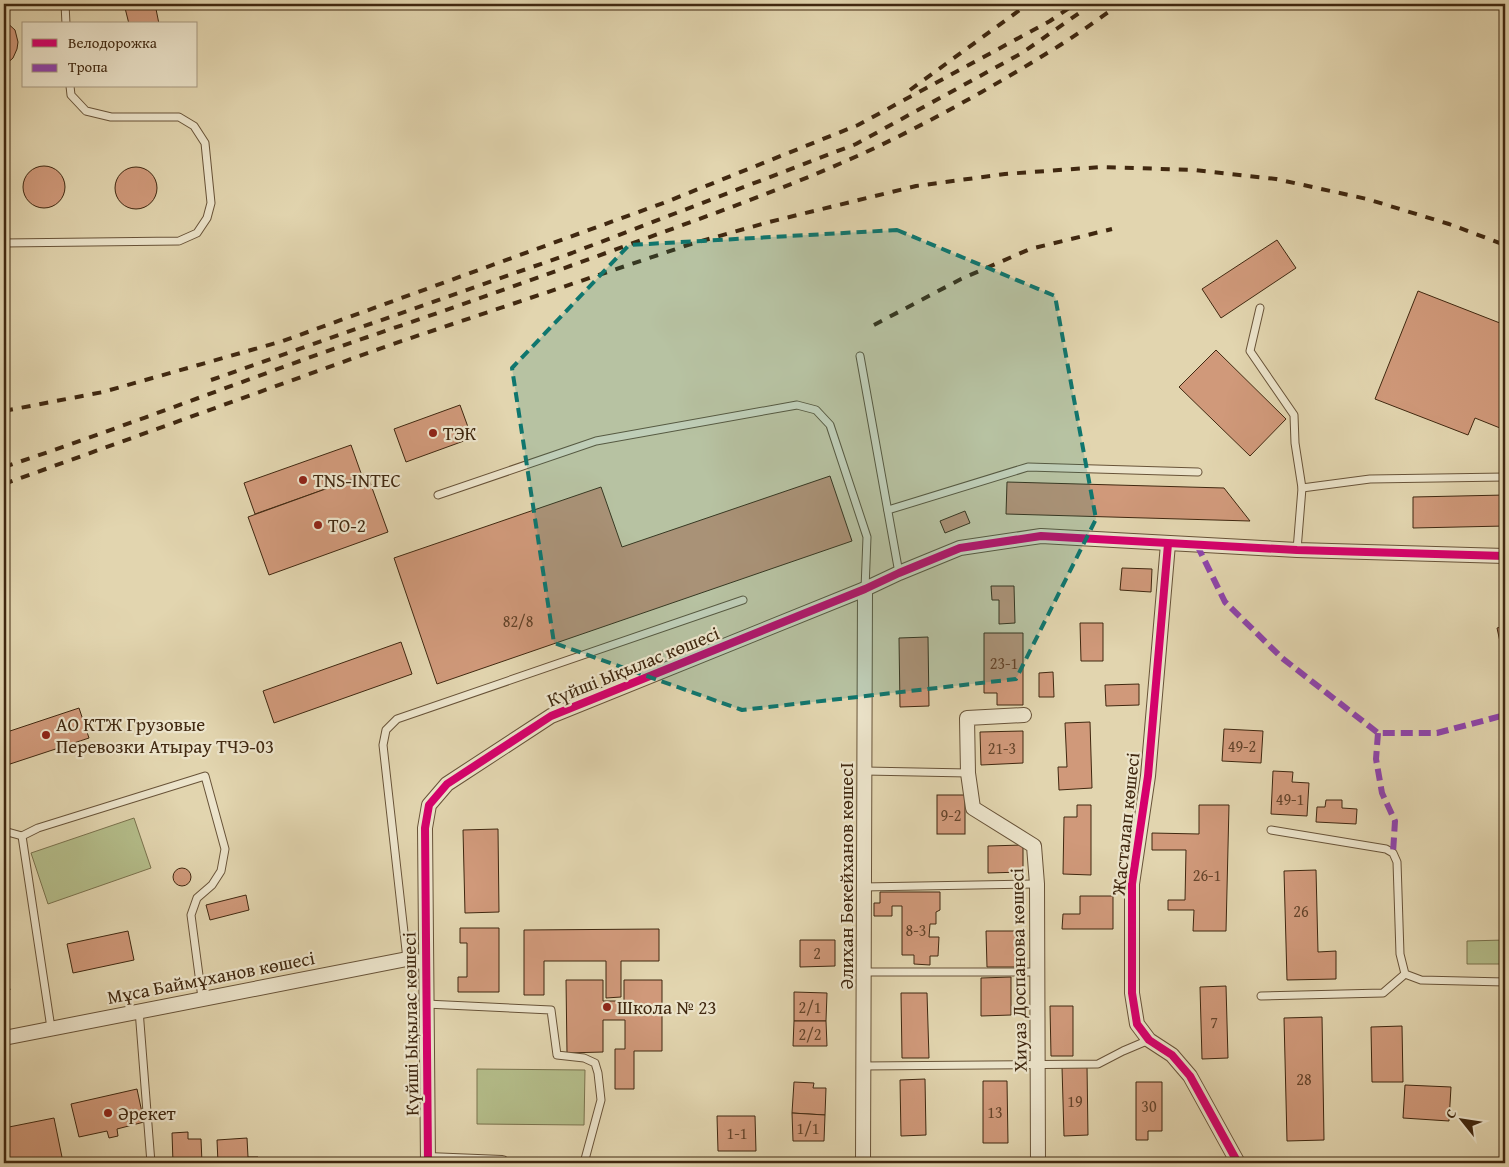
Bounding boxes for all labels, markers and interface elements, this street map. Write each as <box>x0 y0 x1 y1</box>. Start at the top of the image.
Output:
legend <box>22 22 198 88</box>
text: Велодорожка <box>68 32 158 53</box>
text: Тропа <box>68 56 109 77</box>
place label: ТЭК <box>443 419 477 447</box>
marker: ТЭК <box>427 427 439 439</box>
place label: TNS-INTEC <box>313 466 401 494</box>
marker: TNS-INTEC <box>297 474 309 486</box>
place label: ТО-2 <box>328 511 366 539</box>
marker: ТО-2 <box>312 519 324 531</box>
house number: 82/8 <box>503 609 534 633</box>
street label: Күйші Ықылас көшесі <box>543 619 723 713</box>
house number: 23-1 <box>990 651 1018 675</box>
place label: АО КТЖ Грузовые Перевозки Атырау ТЧЭ-03 <box>56 710 274 760</box>
marker: АО КТЖ Грузовые Перевозки Атырау ТЧЭ-03 <box>40 729 52 741</box>
house number: 49-2 <box>1228 734 1256 758</box>
house number: 21-3 <box>988 736 1016 760</box>
street label: Жасталап көшесі <box>1103 751 1146 898</box>
street label: Әлихан Бөкейханов көшесI <box>832 762 860 989</box>
house number: 49-1 <box>1276 787 1304 811</box>
house number: 9-2 <box>941 803 961 827</box>
house number: 26-1 <box>1193 863 1221 887</box>
street label: Хиуаз Доспанова көшесі <box>1002 868 1034 1072</box>
house number: 26 <box>1293 899 1309 923</box>
house number: 8-3 <box>906 918 926 942</box>
street label: Күйші Ықылас көшесі <box>394 932 426 1116</box>
house number: 2 <box>813 941 821 965</box>
street label: Мұса Баймұханов көшесі <box>105 943 317 1011</box>
place label: Школа № 23 <box>617 993 717 1021</box>
house number: 2/1 <box>799 995 821 1019</box>
marker: Школа № 23 <box>601 1001 613 1013</box>
house number: 7 <box>1210 1010 1218 1034</box>
house number: 2/2 <box>799 1022 821 1046</box>
house number: 28 <box>1296 1067 1312 1091</box>
house number: 19 <box>1067 1089 1083 1113</box>
house number: 30 <box>1141 1094 1157 1118</box>
north arrow <box>1436 1094 1486 1144</box>
place label: Әрекет <box>118 1099 177 1127</box>
house number: 13 <box>987 1100 1003 1124</box>
text: С <box>1440 1105 1461 1122</box>
marker: Әрекет <box>102 1107 114 1119</box>
house number: 1/1 <box>797 1116 819 1140</box>
house number: 1-1 <box>727 1121 747 1145</box>

